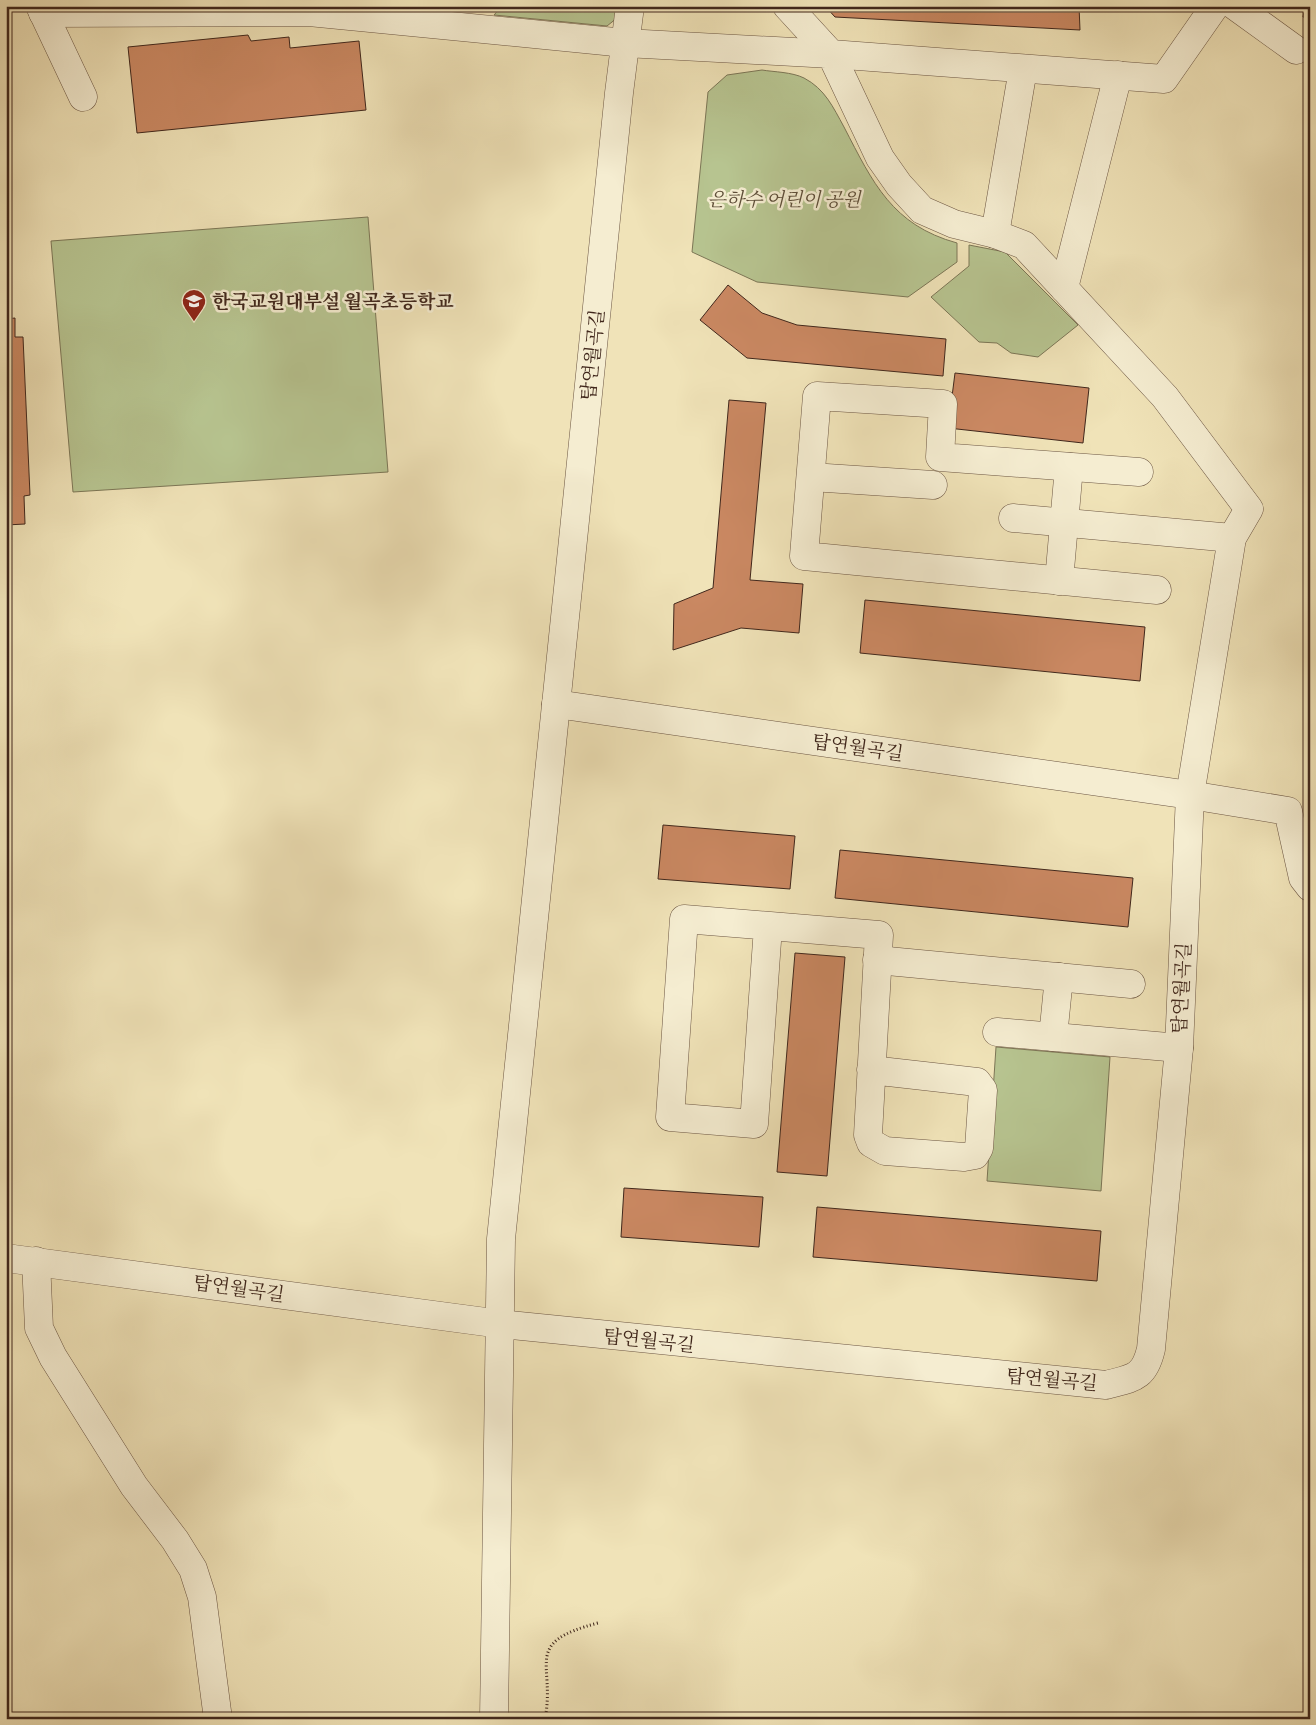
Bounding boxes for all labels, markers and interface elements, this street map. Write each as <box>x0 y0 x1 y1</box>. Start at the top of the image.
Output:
park label: 은하수 어린이 공원 <box>707 187 862 213</box>
school or university icon: 한국교원대부설 월곡초등학교 <box>181 288 207 322</box>
place label: 한국교원대부설 월곡초등학교 <box>212 289 454 315</box>
street label: 탑연월곡길 <box>575 308 611 402</box>
street label: 탑연월곡길 <box>811 729 905 767</box>
street label: 탑연월곡길 <box>1167 942 1197 1035</box>
street label: 탑연월곡길 <box>192 1270 286 1308</box>
street label: 탑연월곡길 <box>602 1323 696 1359</box>
street label: 탑연월곡길 <box>1005 1363 1099 1397</box>

